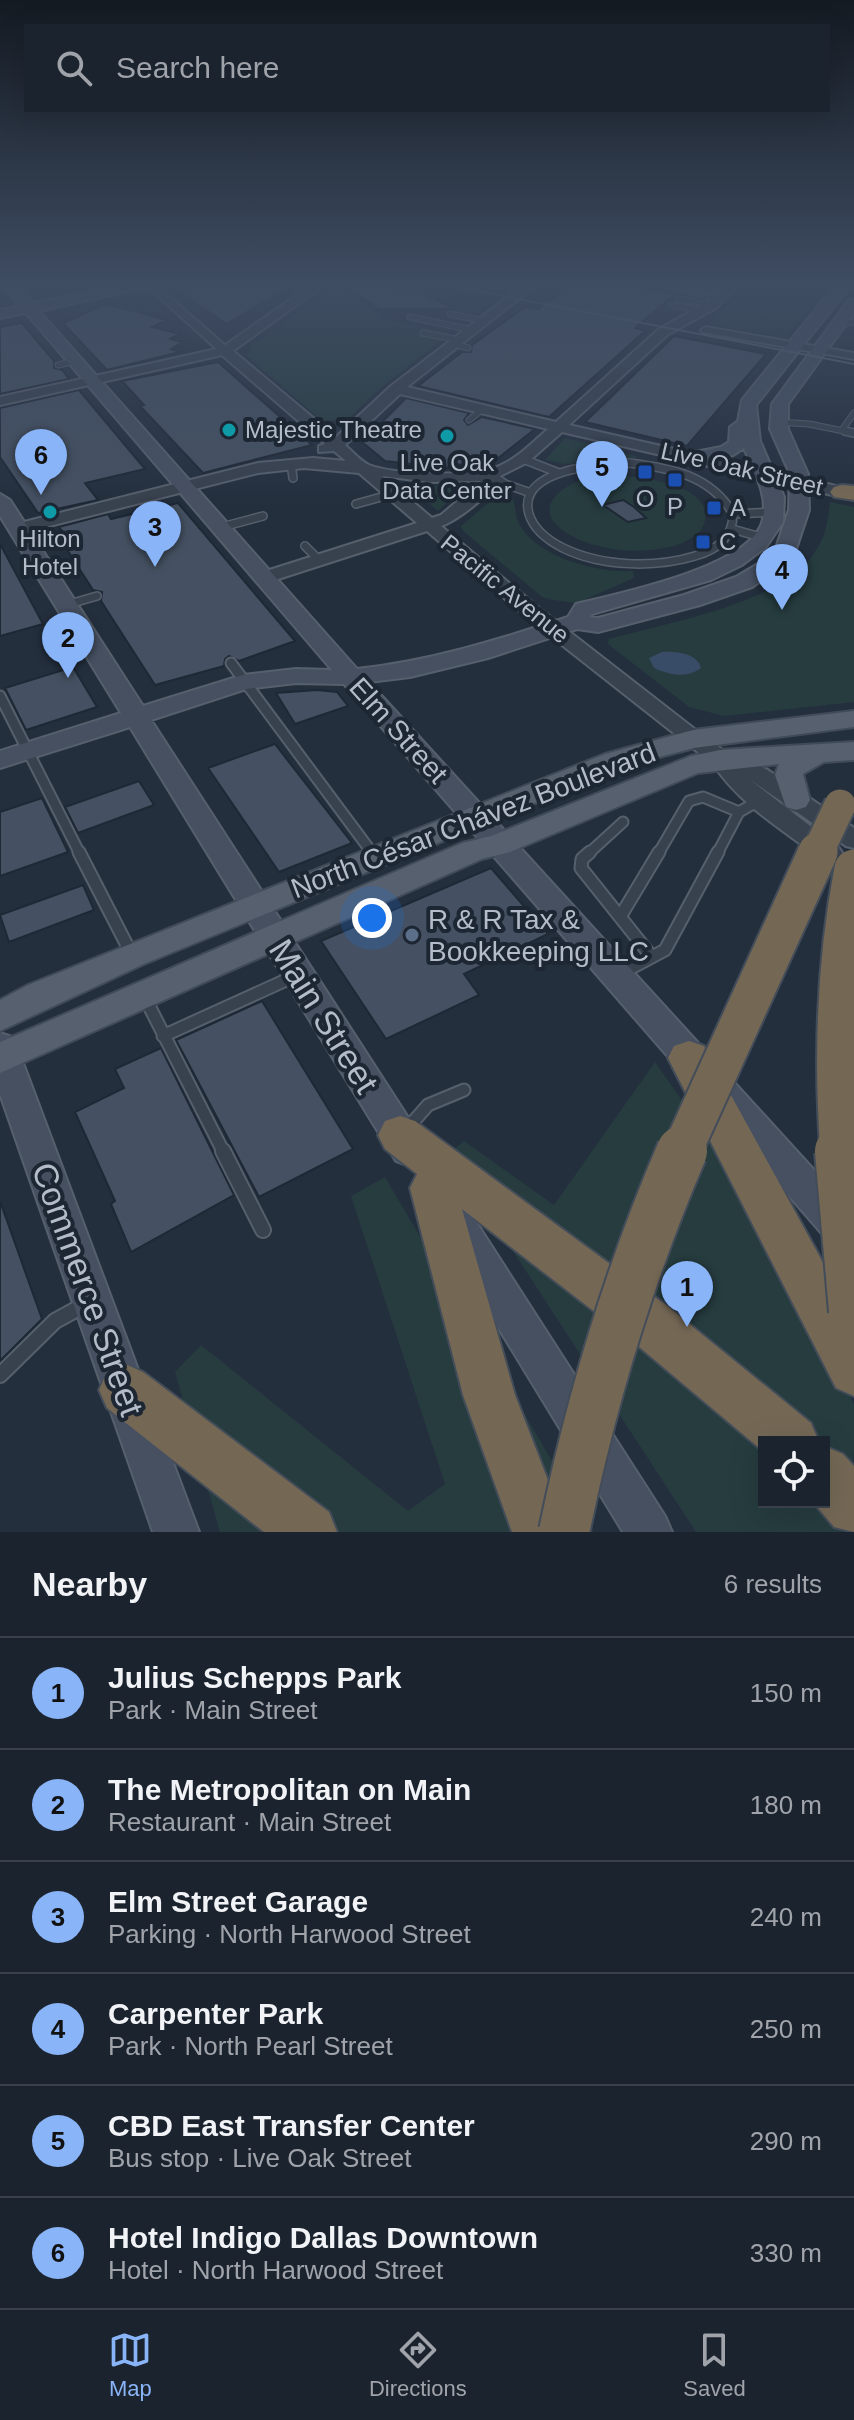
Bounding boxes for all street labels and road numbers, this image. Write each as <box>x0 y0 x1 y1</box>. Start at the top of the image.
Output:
street label: Live Oak Street <box>658 437 826 500</box>
street label: Pacific Avenue <box>436 529 575 649</box>
street label: Elm Street <box>343 671 454 789</box>
street label: North César Chávez Boulevard <box>287 737 660 904</box>
street label: Main Street <box>262 932 386 1100</box>
street label: Commerce Street <box>25 1157 152 1421</box>

